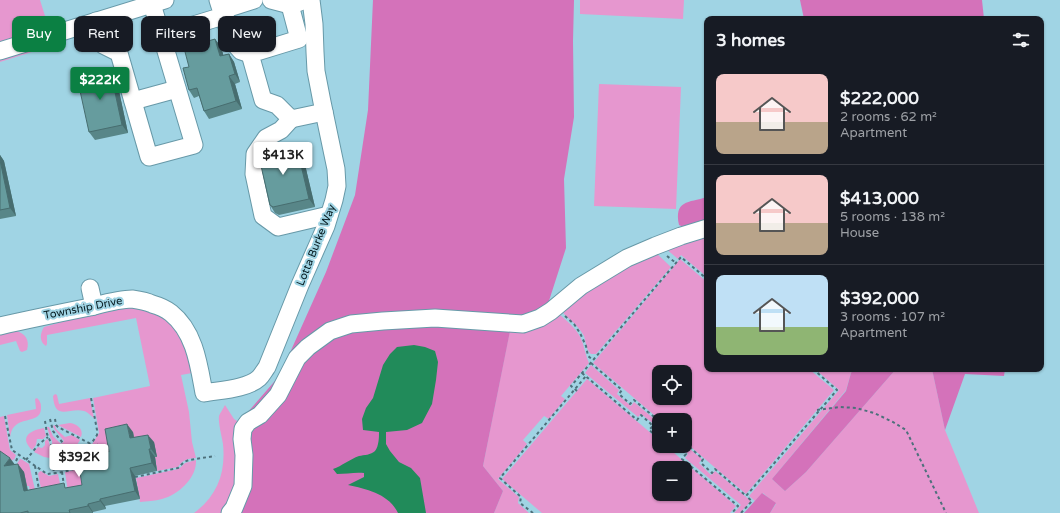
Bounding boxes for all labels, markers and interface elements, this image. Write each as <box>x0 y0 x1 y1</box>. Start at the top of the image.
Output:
chip: Buy <box>12 16 66 52</box>
chip: Rent <box>74 16 133 52</box>
chip: Filters <box>141 16 210 52</box>
chip: New <box>218 16 276 52</box>
icon: filters <box>1010 29 1032 51</box>
text: 3 homes <box>716 30 785 51</box>
pin: $222K <box>72 67 128 101</box>
text: $222K <box>79 72 121 88</box>
text: $222,000 <box>840 88 919 109</box>
icon: home <box>748 90 796 138</box>
text: 2 rooms · 62 m² <box>840 109 937 125</box>
text: Apartment <box>840 125 907 141</box>
pin: $413K <box>255 142 311 176</box>
text: $413K <box>262 147 304 163</box>
text: $413,000 <box>840 188 919 209</box>
icon: home <box>748 191 796 239</box>
street label: Lotta Burke Way <box>294 202 338 288</box>
text: 5 rooms · 138 m² <box>840 209 945 225</box>
text: House <box>840 225 879 241</box>
text: $392,000 <box>840 288 919 309</box>
icon: home <box>748 291 796 339</box>
street label: Township Drive <box>43 294 123 322</box>
text: 3 rooms · 107 m² <box>840 309 945 325</box>
text: Apartment <box>840 325 907 341</box>
map controls <box>652 365 692 501</box>
button: locate <box>652 365 692 405</box>
button: + <box>652 413 692 453</box>
pin: $392K <box>51 444 107 478</box>
text: $392K <box>58 449 100 465</box>
button: − <box>652 461 692 501</box>

